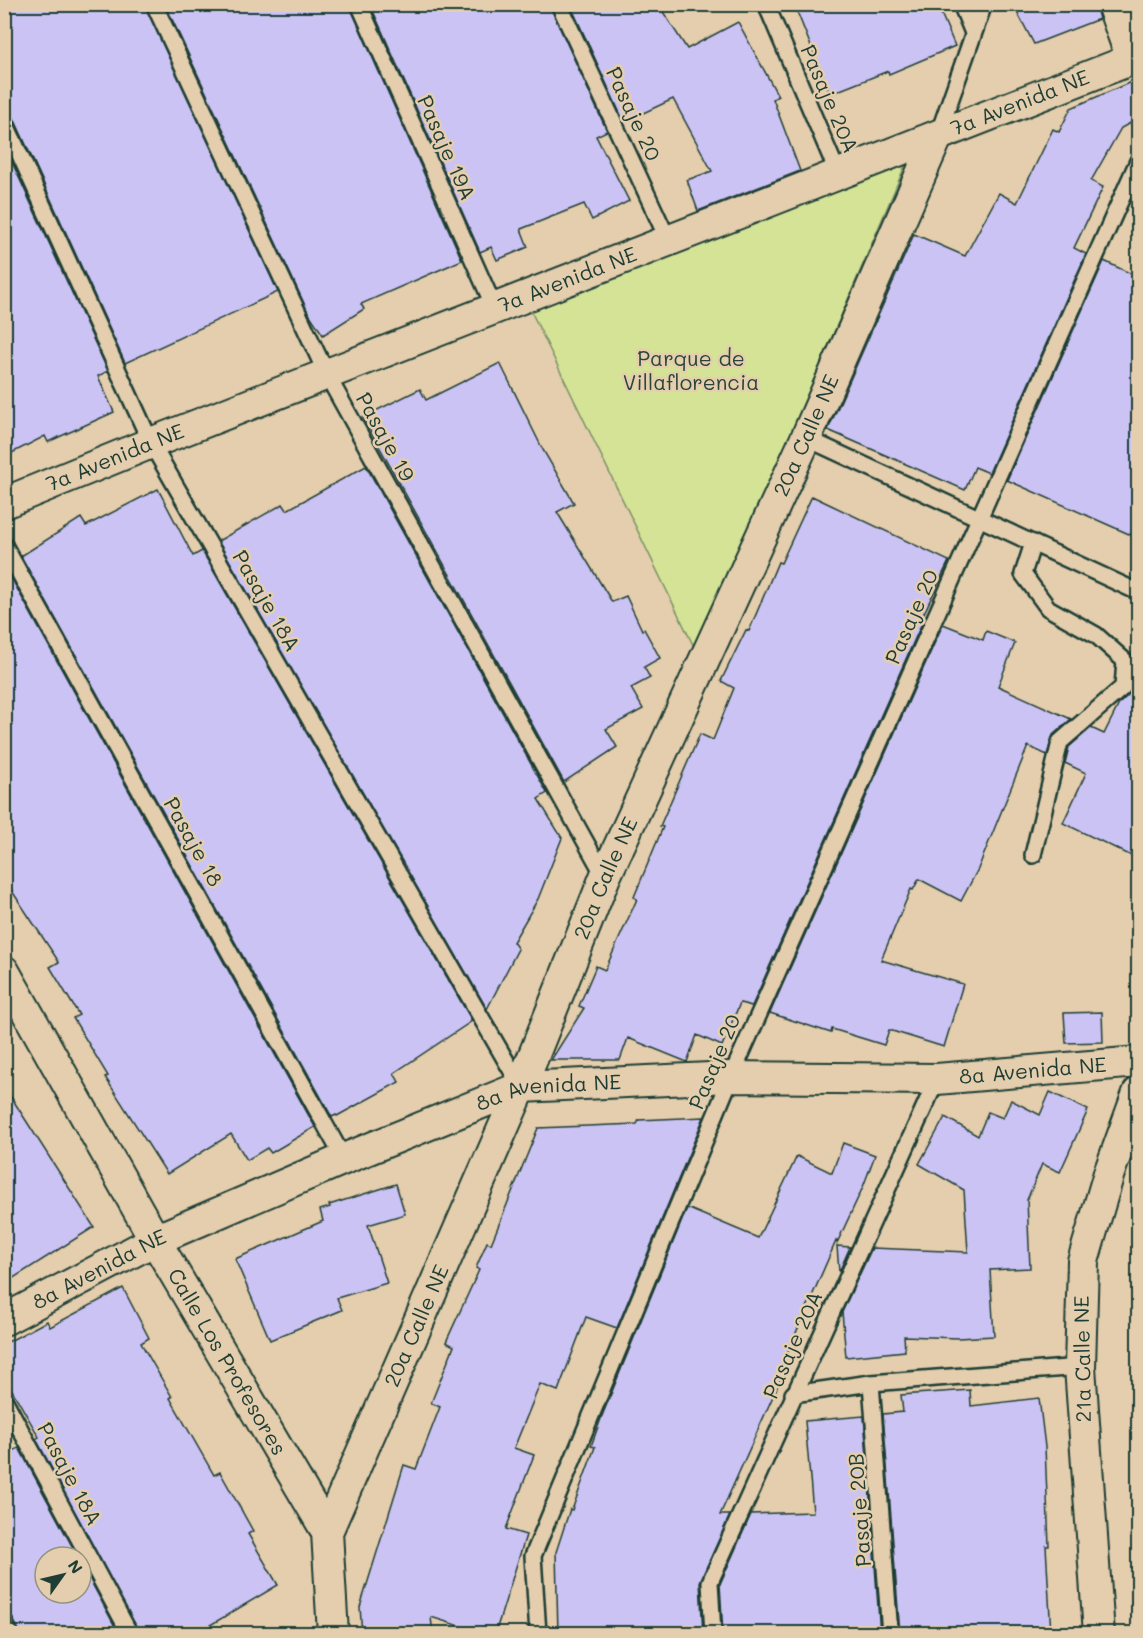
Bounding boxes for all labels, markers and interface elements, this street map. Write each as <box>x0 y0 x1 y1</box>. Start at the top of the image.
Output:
street label: Pasaje 20A <box>795 40 865 157</box>
street label: Pasaje 20 <box>601 62 668 165</box>
street label: 7a Avenida NE <box>946 62 1093 141</box>
street label: Pasaje 19A <box>412 91 483 204</box>
street label: 7a Avenida NE <box>494 239 640 318</box>
park label: Parque de Villaflorencia <box>623 344 759 395</box>
street label: 20a Calle NE <box>766 370 844 500</box>
street label: Pasaje 19 <box>351 387 422 486</box>
street label: 7a Avenida NE <box>41 416 188 497</box>
street label: Pasaje 18A <box>227 545 307 656</box>
street label: Pasaje 20 <box>878 565 943 668</box>
street label: Pasaje 18 <box>159 792 230 891</box>
street label: 20a Calle NE <box>567 812 643 943</box>
street label: Pasaje 20 <box>682 1010 746 1113</box>
street label: 8a Avenida NE <box>958 1050 1108 1089</box>
street label: 8a Avenida NE <box>471 1067 622 1116</box>
street label: 8a Avenida NE <box>27 1222 170 1315</box>
street label: 20a Calle NE <box>377 1260 454 1390</box>
street label: Calle Los Profesores <box>163 1263 294 1459</box>
street label: Pasaje 20A <box>756 1286 827 1402</box>
street label: 21a Calle NE <box>1067 1295 1096 1423</box>
street label: Pasaje 18A <box>32 1417 109 1529</box>
street label: Pasaje 20B <box>841 1452 876 1568</box>
north arrow <box>33 1545 93 1605</box>
text: N <box>64 1555 88 1577</box>

